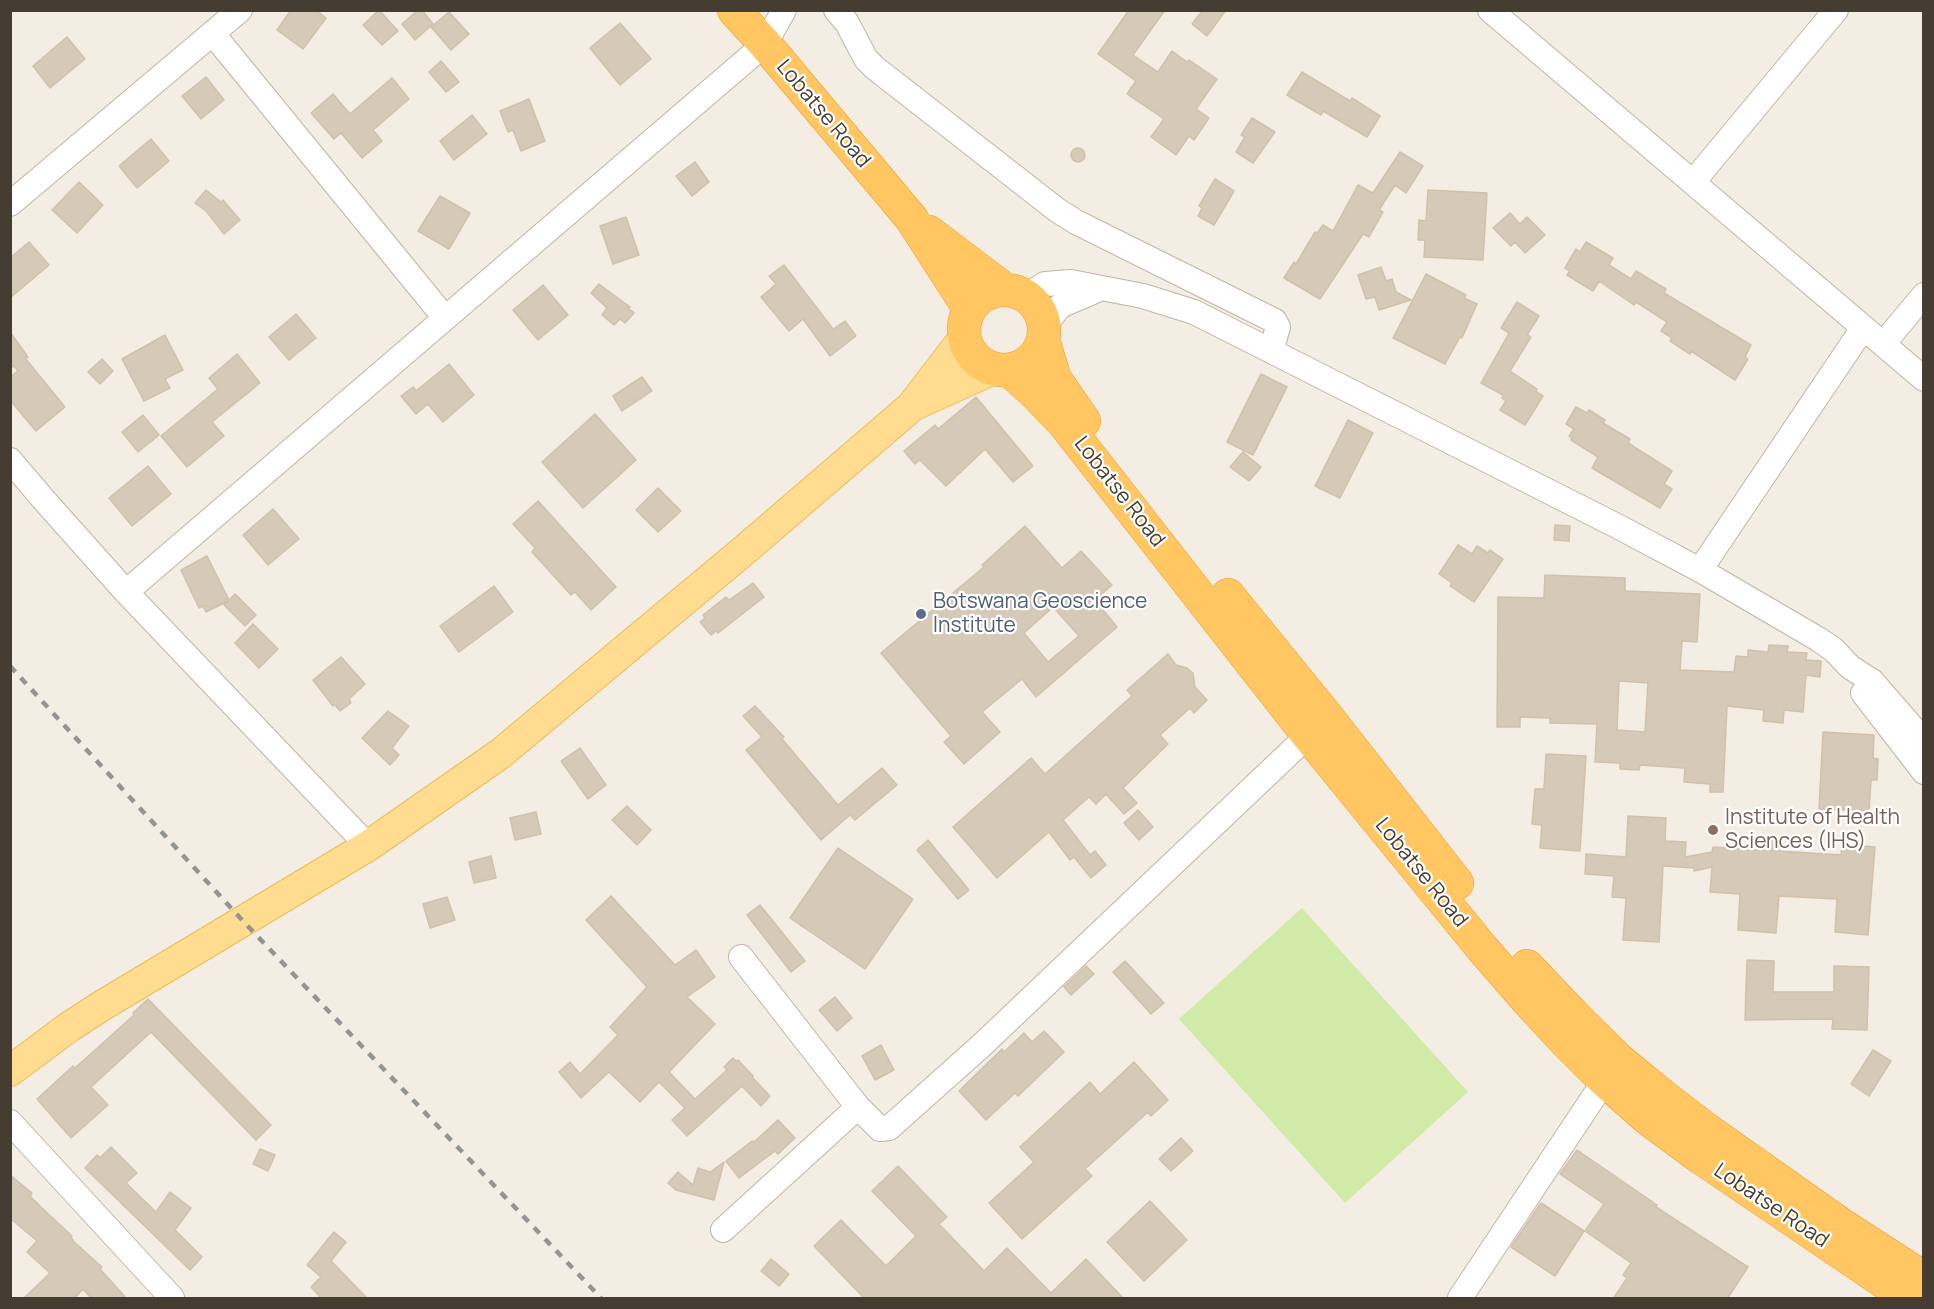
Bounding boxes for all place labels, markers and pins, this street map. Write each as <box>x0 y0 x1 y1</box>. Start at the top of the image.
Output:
place label: Botswana Geoscience Institute <box>933 589 1147 639</box>
marker: Botswana Geoscience Institute <box>914 607 928 621</box>
place label: Institute of Health Sciences (IHS) <box>1725 805 1900 855</box>
marker: Institute of Health Sciences (IHS) <box>1706 823 1720 837</box>

